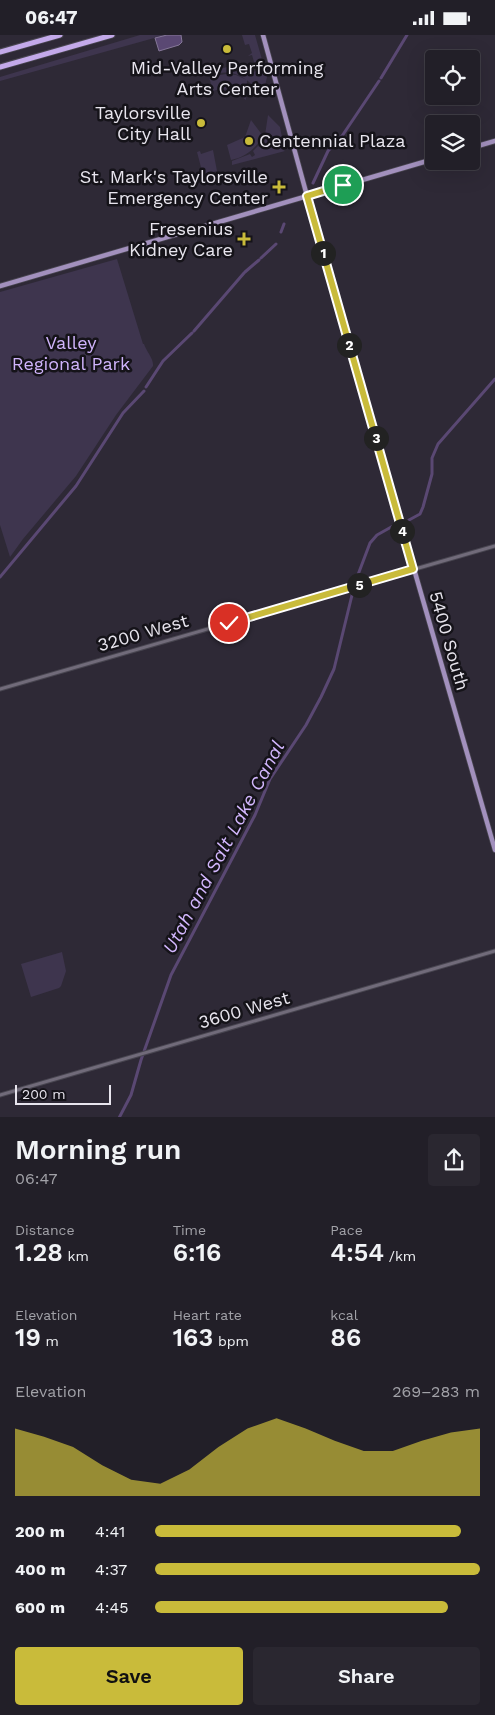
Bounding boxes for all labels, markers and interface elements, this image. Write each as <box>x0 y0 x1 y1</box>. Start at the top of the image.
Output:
text: 06:47 <box>25 6 78 29</box>
marker: Mid-Valley Performing Arts Center <box>221 43 233 55</box>
map controls <box>425 50 480 170</box>
button: locate <box>425 50 480 105</box>
place label: Mid-Valley Performing Arts Center <box>131 57 324 99</box>
place label: Taylorsville City Hall <box>95 102 191 144</box>
button: layers <box>425 115 480 170</box>
marker: Taylorsville City Hall <box>195 117 207 129</box>
place label: Centennial Plaza <box>259 130 405 151</box>
marker: Centennial Plaza <box>243 135 255 147</box>
pin <box>322 164 364 206</box>
place label: St. Mark's Taylorsville Emergency Center <box>80 166 268 208</box>
icon: arrive <box>329 171 357 199</box>
marker: St. Mark's Taylorsville Emergency Center <box>272 180 286 194</box>
place label: Fresenius Kidney Care <box>129 218 233 260</box>
marker: Fresenius Kidney Care <box>237 232 251 246</box>
pin: 1 <box>310 241 336 265</box>
text: 1 <box>320 245 327 261</box>
park label: Valley Regional Park <box>12 332 130 374</box>
pin: 2 <box>336 333 362 357</box>
text: 2 <box>345 337 354 353</box>
pin: 3 <box>364 425 388 451</box>
text: 3 <box>372 430 381 446</box>
pin: 4 <box>390 519 414 543</box>
text: 4 <box>398 523 407 539</box>
pin: 5 <box>346 573 372 597</box>
text: 5 <box>355 577 364 593</box>
street label: 5400 South <box>425 589 474 693</box>
pin <box>208 602 250 644</box>
street label: 3200 West <box>95 609 191 655</box>
icon: check <box>215 609 243 637</box>
water label: Utah and Salt Lake Canal <box>158 737 289 957</box>
street label: 3600 West <box>196 986 292 1033</box>
scale bar <box>15 1083 111 1106</box>
text: 200 m <box>22 1086 66 1102</box>
text: Morning run <box>15 1133 181 1166</box>
button: share <box>428 1134 480 1186</box>
text: 06:47 <box>15 1169 57 1188</box>
text: Distance <box>15 1222 75 1238</box>
text: Time <box>173 1222 206 1238</box>
text: Pace <box>330 1222 363 1238</box>
text: 1.28 <box>15 1238 63 1267</box>
text: 6:16 <box>173 1238 221 1267</box>
text: 4:54 <box>330 1238 384 1267</box>
text: km <box>63 1248 89 1264</box>
text: /km <box>384 1248 416 1264</box>
text: Elevation <box>15 1307 78 1323</box>
text: Heart rate <box>173 1307 242 1323</box>
text: kcal <box>330 1307 358 1323</box>
text: 19 <box>15 1323 41 1352</box>
text: 163 <box>173 1323 213 1352</box>
text: 86 <box>330 1323 361 1352</box>
text: m <box>41 1333 59 1349</box>
text: bpm <box>213 1333 249 1349</box>
text: Elevation <box>15 1382 86 1401</box>
text: 269–283 m <box>392 1382 480 1401</box>
text: 200 m <box>15 1522 65 1541</box>
text: 4:41 <box>95 1522 125 1541</box>
text: 400 m <box>15 1560 66 1579</box>
text: 4:37 <box>95 1560 127 1579</box>
text: 600 m <box>15 1598 65 1617</box>
text: 4:45 <box>95 1598 129 1617</box>
button: Save <box>15 1647 243 1705</box>
button: Share <box>253 1647 480 1705</box>

